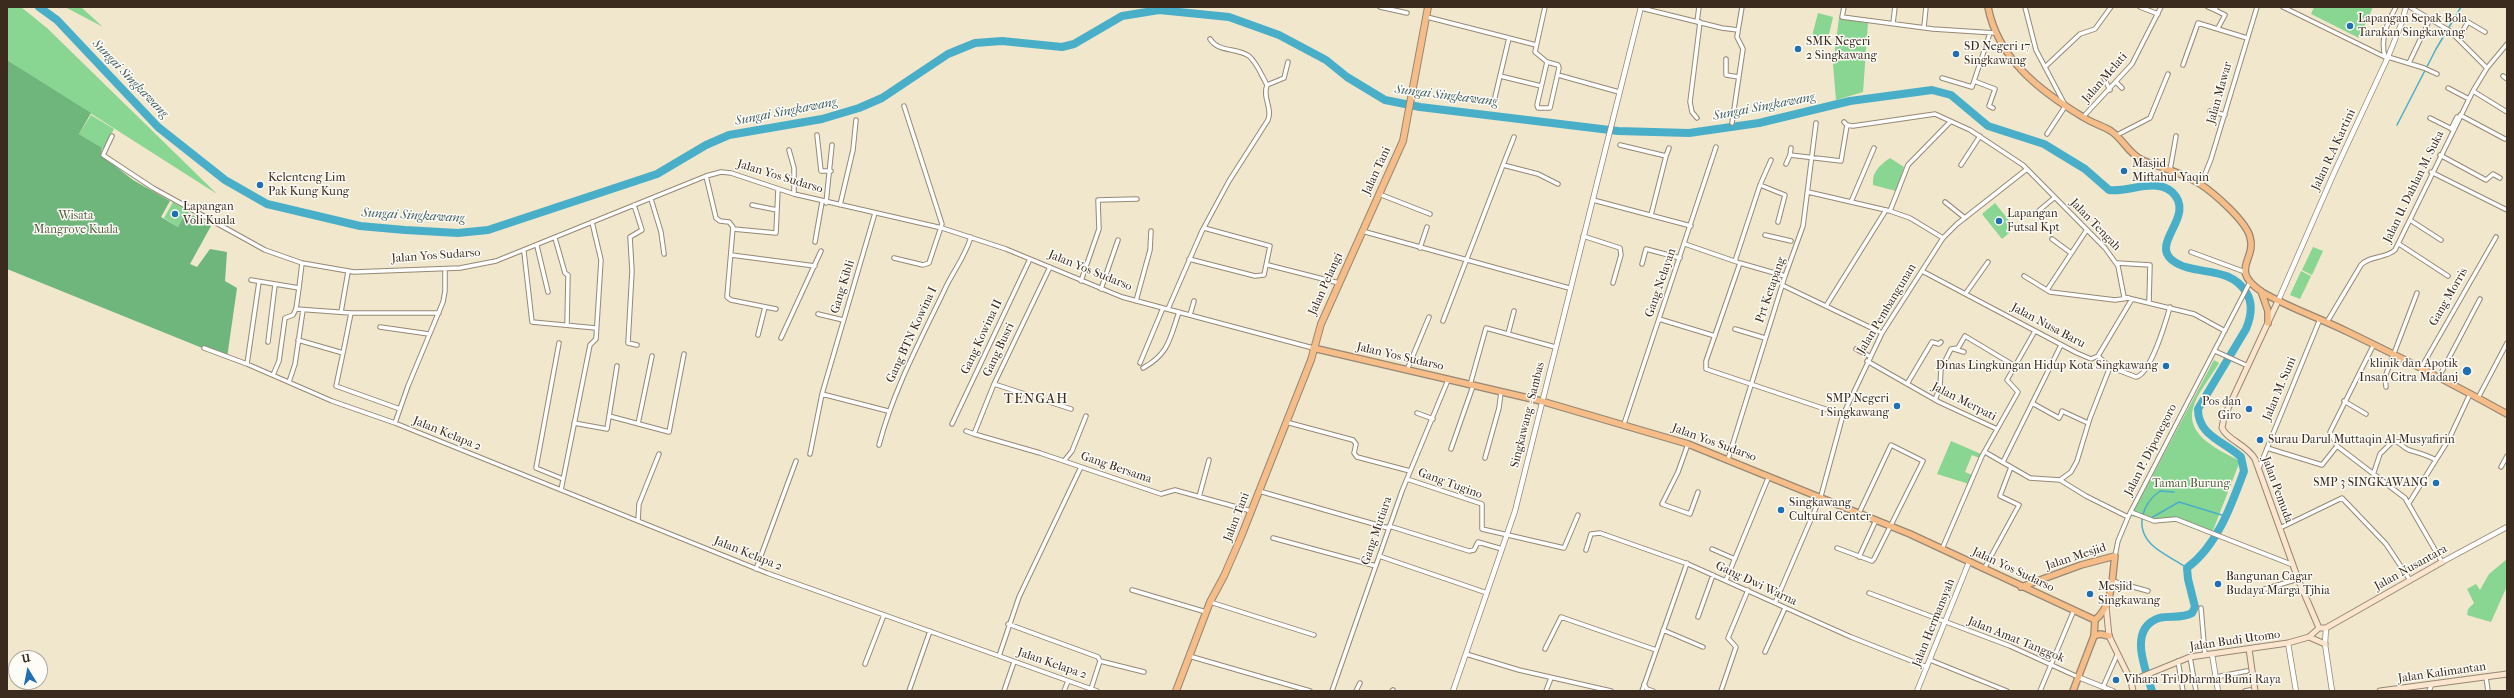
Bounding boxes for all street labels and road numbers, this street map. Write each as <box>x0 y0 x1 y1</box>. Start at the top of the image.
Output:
street label: Jalan Melati <box>2079 50 2131 106</box>
street label: Jalan Mawar <box>2204 60 2236 126</box>
street label: Jalan R.A Kartini <box>2309 107 2359 193</box>
street label: Jalan U. Dahlan M. Suka <box>2381 129 2447 245</box>
street label: Jalan Tani <box>1360 145 1394 197</box>
street label: Jalan Yos Sudarso <box>735 157 825 197</box>
street label: Jalan Tengah <box>2067 196 2123 254</box>
street label: Jalan Yos Sudarso <box>391 246 481 266</box>
street label: Gang Nelayan <box>1642 247 1680 319</box>
street label: Jalan Yos Sudarso <box>1046 248 1134 294</box>
street label: Jalan Pelangi <box>1306 251 1346 317</box>
street label: Prt Ketapang <box>1753 255 1789 325</box>
street label: Gang Kibli <box>828 258 858 316</box>
street label: Jalan Pembangunan <box>1854 261 1920 357</box>
street label: Gang Morris <box>2427 265 2471 329</box>
street label: Gang BTN Kowina I <box>883 285 941 385</box>
street label: Gang Kowina II <box>958 297 1006 377</box>
street label: Jalan Nusa Baru <box>2009 300 2087 352</box>
street label: Gang Busri <box>980 321 1018 379</box>
street label: Jalan Yos Sudarso <box>1355 340 1445 374</box>
street label: Jalan M. Suni <box>2260 355 2300 423</box>
street label: Singkawang - Sambas <box>1508 361 1548 469</box>
street label: Jalan Merpati <box>1929 380 1999 424</box>
street label: Jalan P. Diponegoro <box>2122 402 2180 498</box>
street label: Jalan Kelapa 2 <box>411 414 483 454</box>
street label: Jalan Yos Sudarso <box>1670 421 1758 465</box>
street label: Gang Bersama <box>1079 449 1153 487</box>
street label: Jalan Pemuda <box>2258 455 2296 525</box>
street label: Gang Tugino <box>1416 466 1484 502</box>
street label: Jalan Tani <box>1221 490 1253 544</box>
street label: Gang Mutiara <box>1359 495 1395 567</box>
street label: Jalan Kelapa 2 <box>712 534 784 574</box>
street label: Jalan Mesjid <box>2044 540 2108 574</box>
street label: Jalan Nusantara <box>2372 542 2450 594</box>
street label: Jalan Yos Sudarso <box>1970 545 2056 595</box>
street label: Gang Dwi Warna <box>1713 559 1799 609</box>
street label: Jalan Hermansyah <box>1910 577 1958 669</box>
street label: Jalan Amat Tanggok <box>1966 614 2066 666</box>
street label: Jalan Budi Utomo <box>2189 628 2281 654</box>
street label: Jalan Kelapa 2 <box>1015 645 1089 683</box>
street label: Jalan Kalimantan <box>2397 660 2487 686</box>

